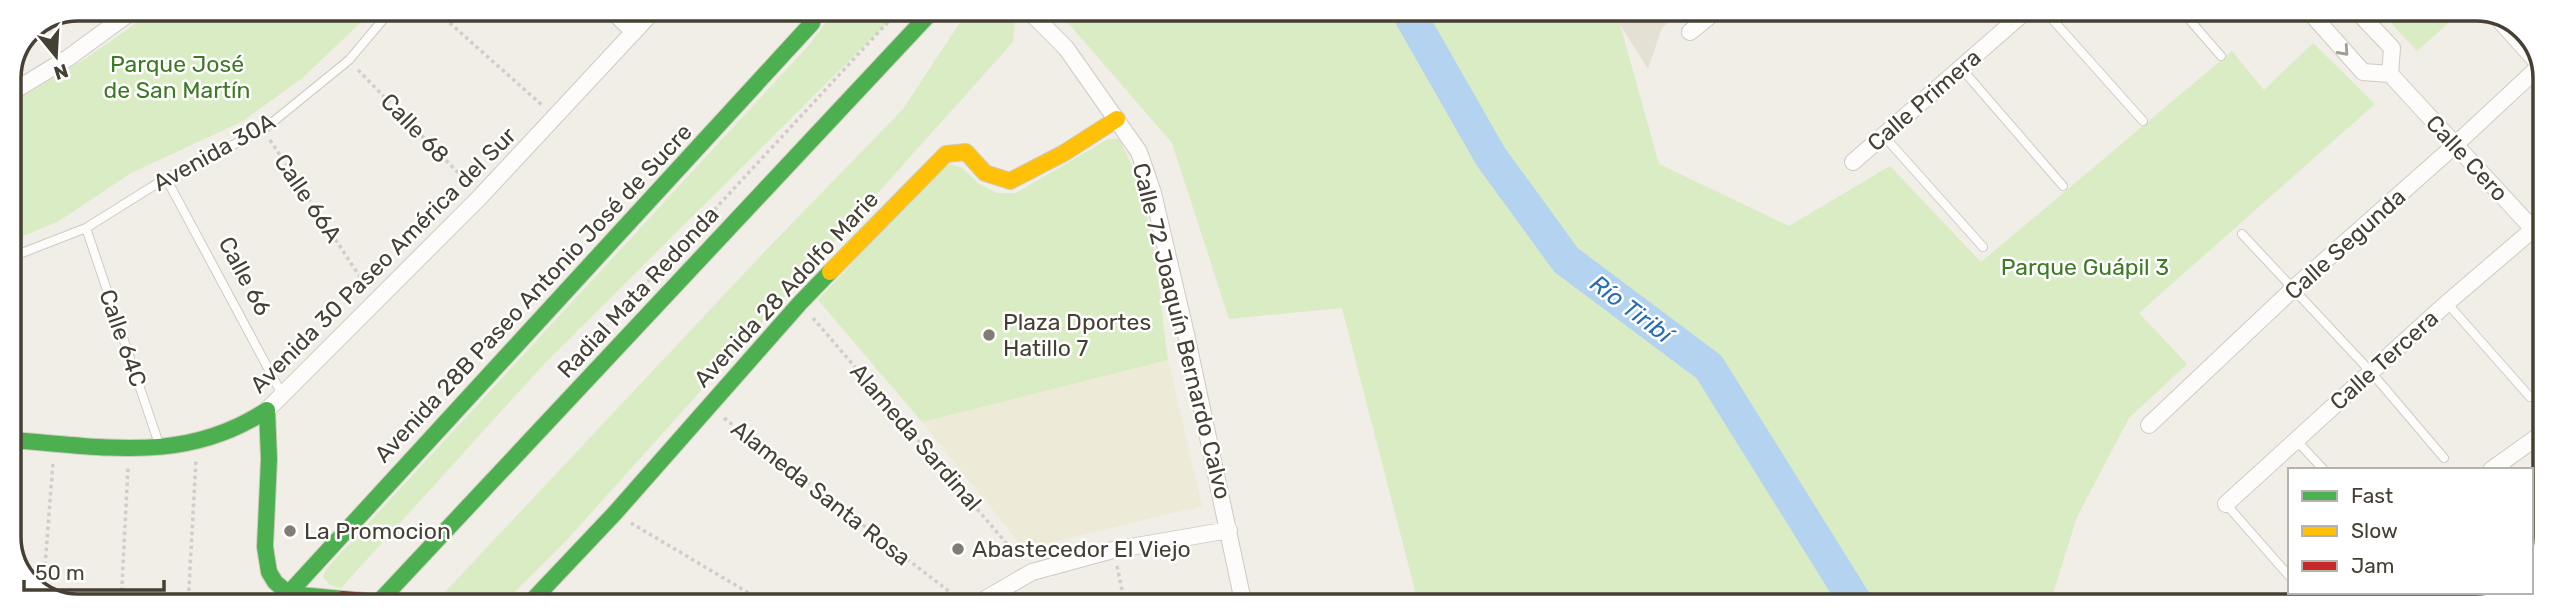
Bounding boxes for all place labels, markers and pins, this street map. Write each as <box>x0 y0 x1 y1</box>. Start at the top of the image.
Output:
place label: Plaza Dportes Hatillo 7 <box>1003 308 1151 362</box>
marker: Plaza Dportes Hatillo 7 <box>981 327 997 343</box>
place label: La Promocion <box>304 517 451 545</box>
marker: La Promocion <box>282 523 298 539</box>
place label: Abastecedor El Viejo <box>972 535 1191 563</box>
marker: Abastecedor El Viejo <box>950 541 966 557</box>

